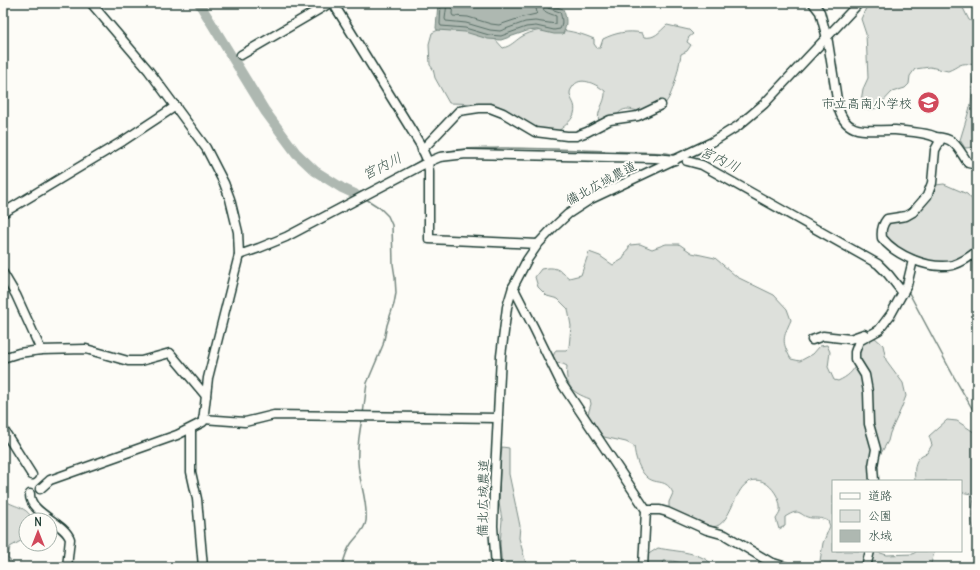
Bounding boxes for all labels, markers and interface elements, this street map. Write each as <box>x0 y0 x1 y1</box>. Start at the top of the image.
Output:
school or university icon: 市立高南小学校 <box>915 90 941 116</box>
place label: 市立高南小学校 <box>821 95 912 112</box>
water label: 宮内川 <box>697 142 743 176</box>
water label: 宮内川 <box>359 148 405 184</box>
street label: 備北広域農道 <box>563 157 639 209</box>
street label: 備北広域農道 <box>474 459 492 537</box>
legend <box>832 480 962 552</box>
text: 道路 <box>868 488 892 503</box>
text: 公園 <box>868 508 892 523</box>
north arrow <box>18 512 58 552</box>
text: N <box>34 515 42 529</box>
text: 水域 <box>868 528 892 543</box>

